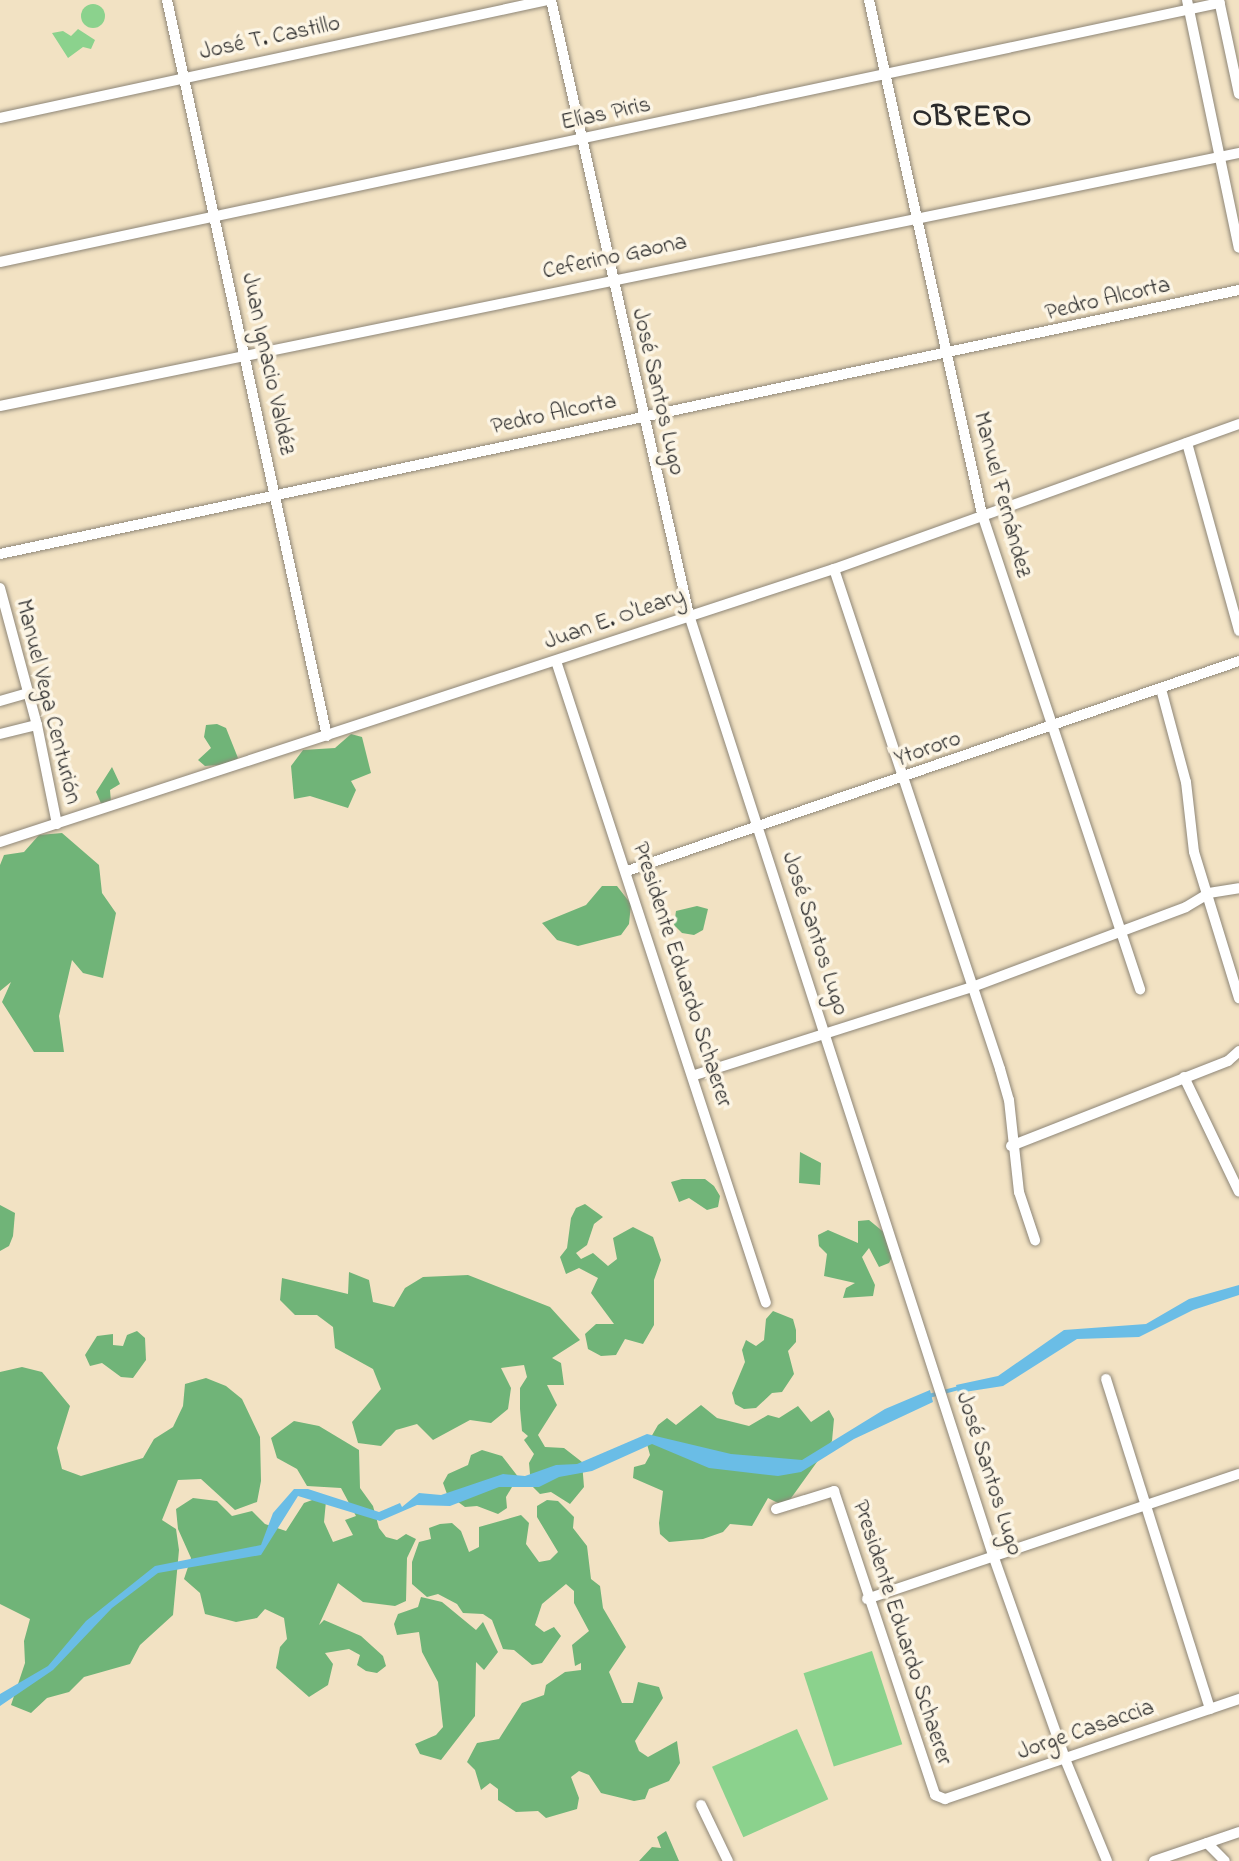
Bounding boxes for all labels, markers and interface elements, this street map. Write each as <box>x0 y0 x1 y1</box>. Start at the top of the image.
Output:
street label: José T. Castillo <box>197 11 343 67</box>
street label: Elías Piris <box>559 92 653 138</box>
district label: OBRERO <box>913 100 1033 136</box>
street label: Ceferino Gaona <box>540 229 690 287</box>
street label: Juan Ignacio Valdéz <box>234 270 300 458</box>
street label: Pedro Alcorta <box>1043 272 1173 328</box>
street label: José Santos Lugo <box>624 306 690 478</box>
street label: Pedro Alcorta <box>489 388 619 442</box>
street label: Manuel Fernández <box>966 409 1036 581</box>
street label: Juan E. O'Leary <box>541 583 689 657</box>
street label: Manuel Vega Centurión <box>8 597 86 807</box>
street label: Ytororo <box>891 726 965 774</box>
street label: Presidente Eduardo Schaerer <box>625 839 737 1111</box>
street label: José Santos Lugo <box>775 849 853 1019</box>
street label: José Santos Lugo <box>949 1389 1027 1559</box>
street label: Presidente Eduardo Schaerer <box>845 1497 957 1769</box>
street label: Jorge Casaccia <box>1014 1695 1158 1767</box>

